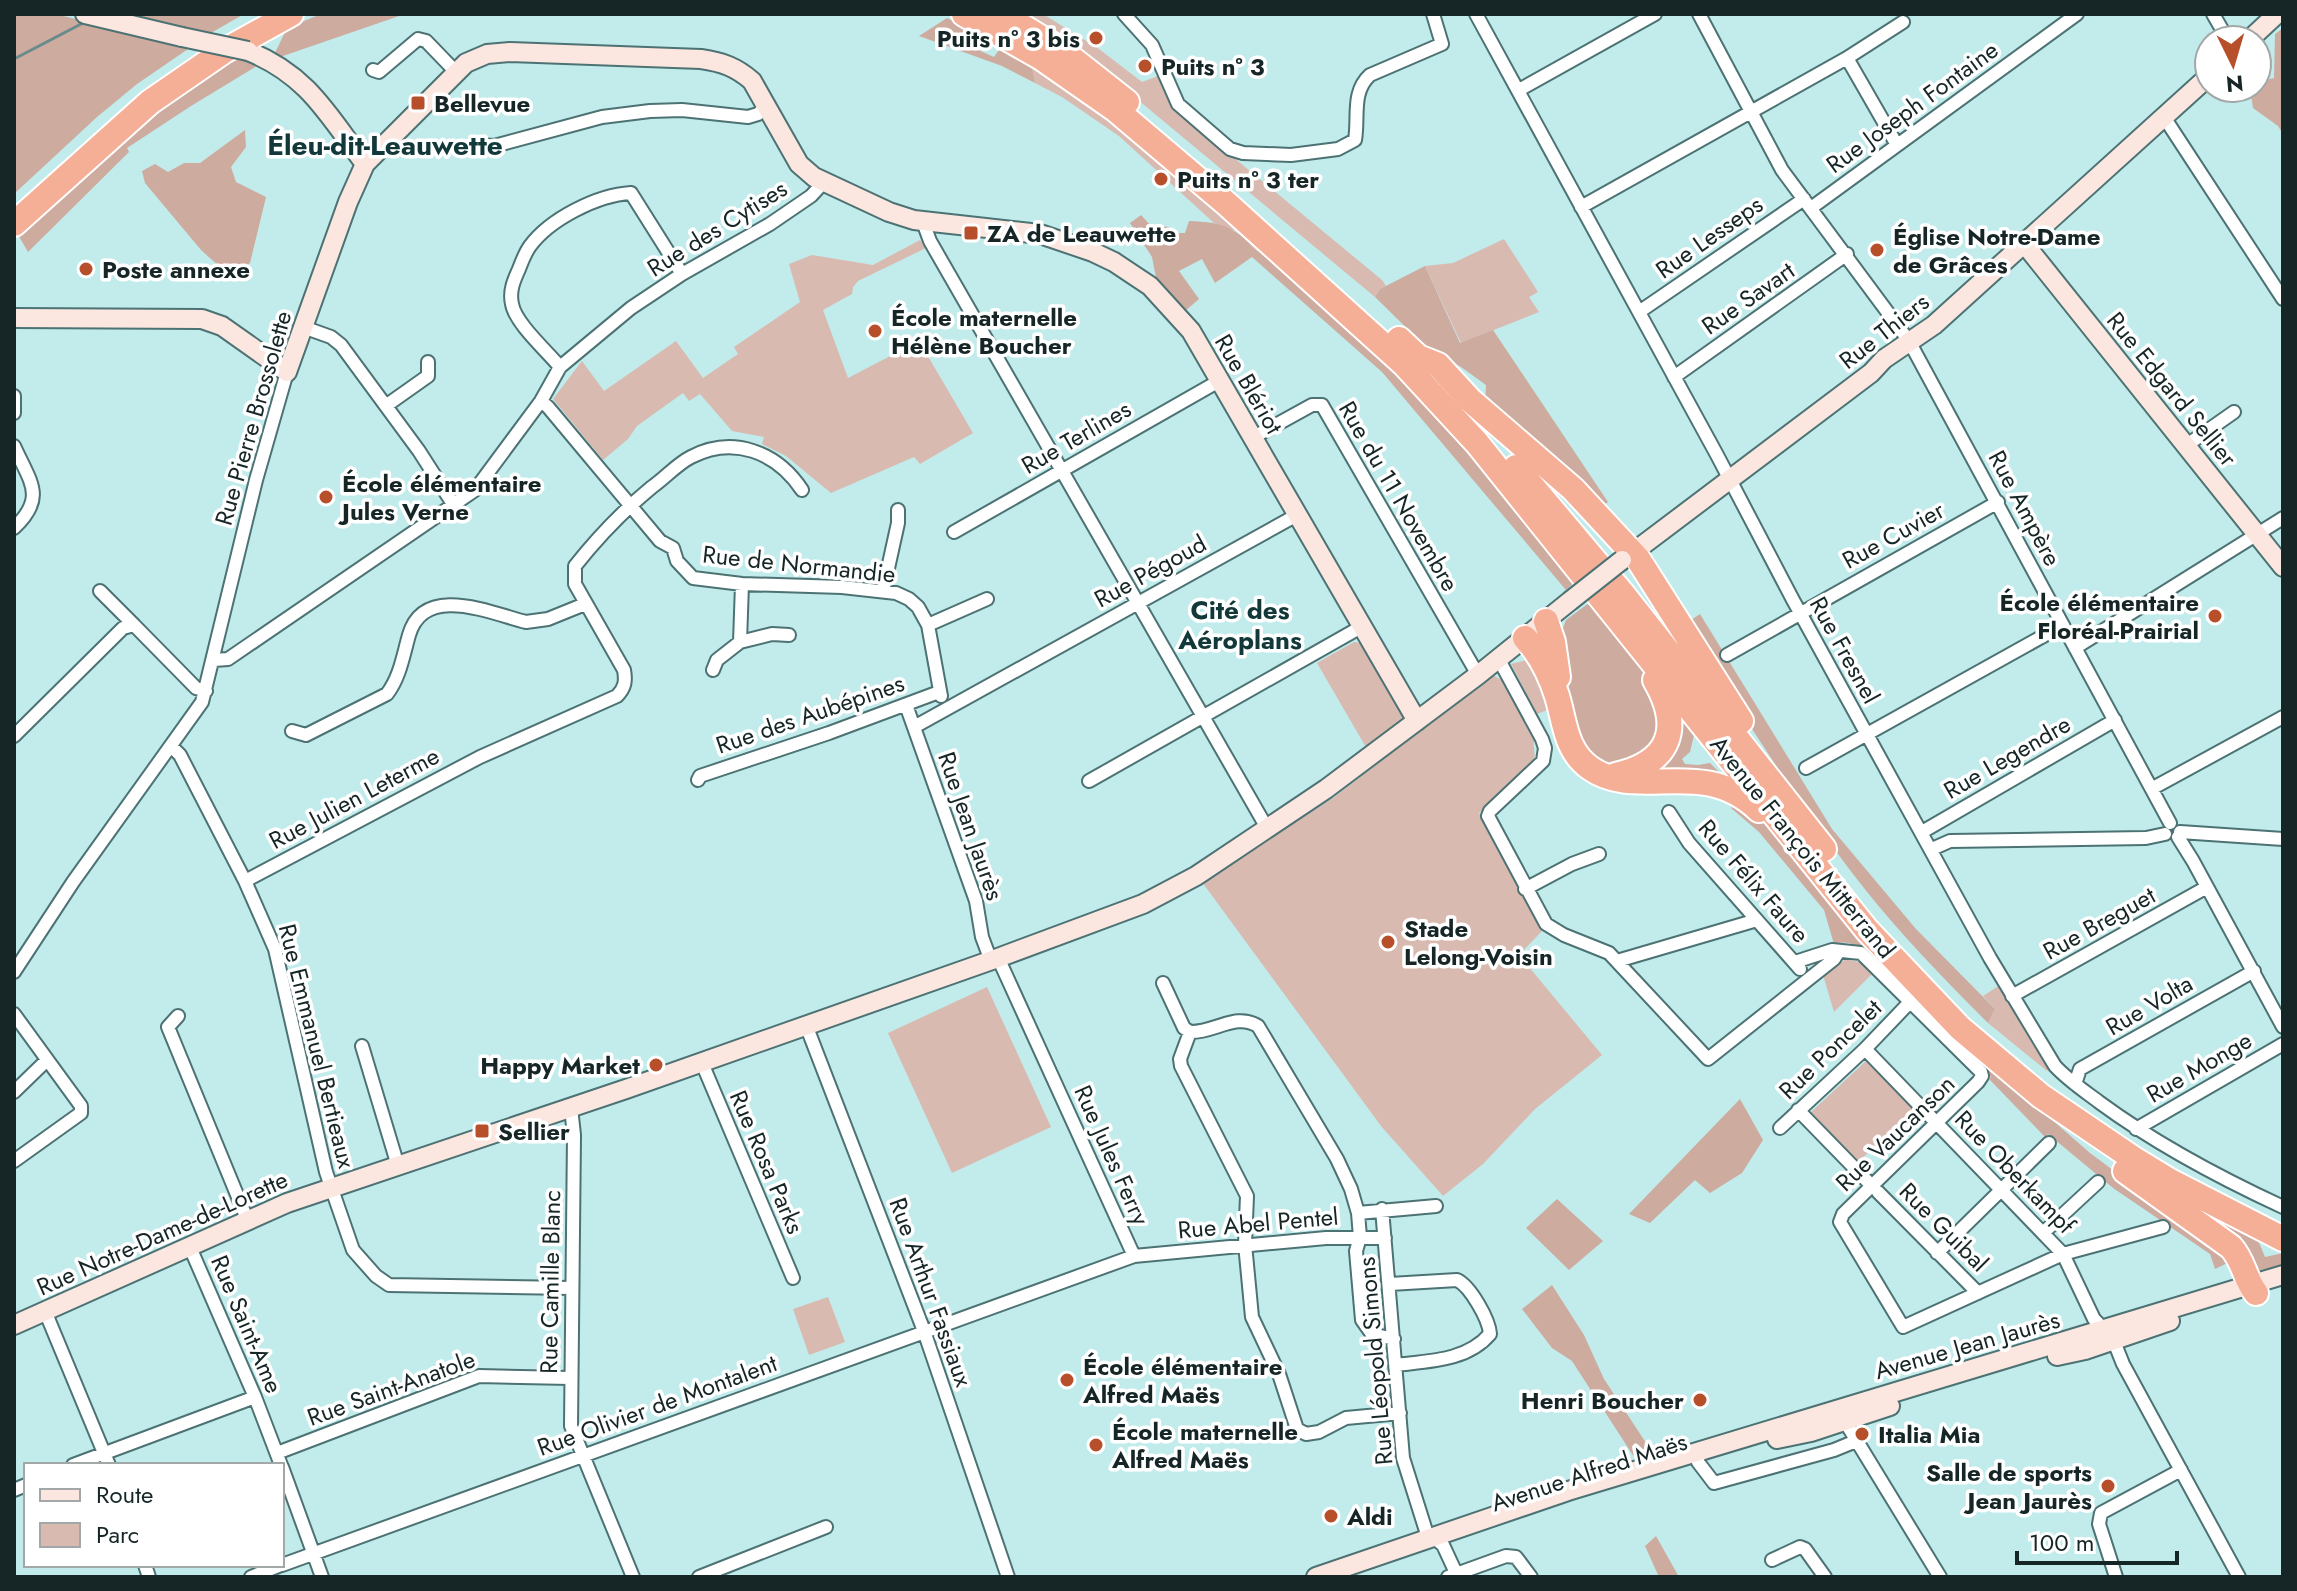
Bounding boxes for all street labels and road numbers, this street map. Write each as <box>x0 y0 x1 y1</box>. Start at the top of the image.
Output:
street label: Rue Joseph Fontaine <box>1819 32 2005 182</box>
street label: Rue des Cytises <box>640 171 794 285</box>
street label: Rue Lesseps <box>1648 187 1770 287</box>
street label: Rue Savart <box>1694 253 1802 343</box>
street label: Rue Thiers <box>1832 285 1936 377</box>
street label: Rue Edgard Sellier <box>2099 304 2246 475</box>
street label: Rue Pierre Brossolette <box>206 307 300 529</box>
street label: Rue Blériot <box>1206 328 1292 441</box>
street label: Rue Terlines <box>1015 392 1137 482</box>
street label: Rue du 11 Novembre <box>1330 394 1468 598</box>
street label: Rue Ampère <box>1980 444 2070 572</box>
street label: Rue Cuvier <box>1836 492 1951 577</box>
street label: Rue Pégoud <box>1088 526 1212 616</box>
street label: Rue de Normandie <box>701 536 897 592</box>
street label: Rue Fresnel <box>1801 590 1889 710</box>
street label: Rue des Aubépines <box>711 665 909 763</box>
street label: Rue Legendre <box>1937 707 2077 807</box>
street label: Avenue François Mitterrand <box>1702 728 1904 966</box>
street label: Rue Julien Leterme <box>263 738 445 858</box>
street label: Rue Jean Jaurès <box>929 747 1013 905</box>
street label: Rue Félix Faure <box>1690 811 1818 951</box>
street label: Rue Breguet <box>2036 878 2162 968</box>
street label: Rue Emmanuel Bertieaux <box>270 920 365 1173</box>
street label: Rue Volta <box>2099 966 2199 1044</box>
street label: Rue Poncelet <box>1771 991 1890 1107</box>
street label: Rue Monge <box>2140 1023 2258 1111</box>
street label: Rue Vaucanson <box>1827 1067 1963 1199</box>
street label: Rue Jules Ferry <box>1065 1079 1159 1231</box>
street label: Rue Rosa Parks <box>721 1085 813 1239</box>
street label: Rue Oberkampf <box>1947 1102 2084 1243</box>
street label: Rue Notre-Dame-de-Lorette <box>31 1162 293 1304</box>
street label: Rue Guibal <box>1891 1174 1997 1280</box>
street label: Rue Camille Blanc <box>531 1190 569 1374</box>
street label: Rue Arthur Fassiaux <box>881 1193 982 1392</box>
street label: Rue Abel Pentel <box>1176 1199 1340 1247</box>
street label: Rue Saint-Ame <box>202 1250 292 1398</box>
street label: Rue Léopold Simons <box>1348 1256 1402 1466</box>
street label: Avenue Jean Jaurès <box>1870 1302 2064 1388</box>
street label: Rue Saint-Anatole <box>302 1341 480 1435</box>
street label: Rue Olivier de Montalent <box>532 1345 782 1465</box>
street label: Avenue Alfred Maës <box>1486 1424 1692 1520</box>

